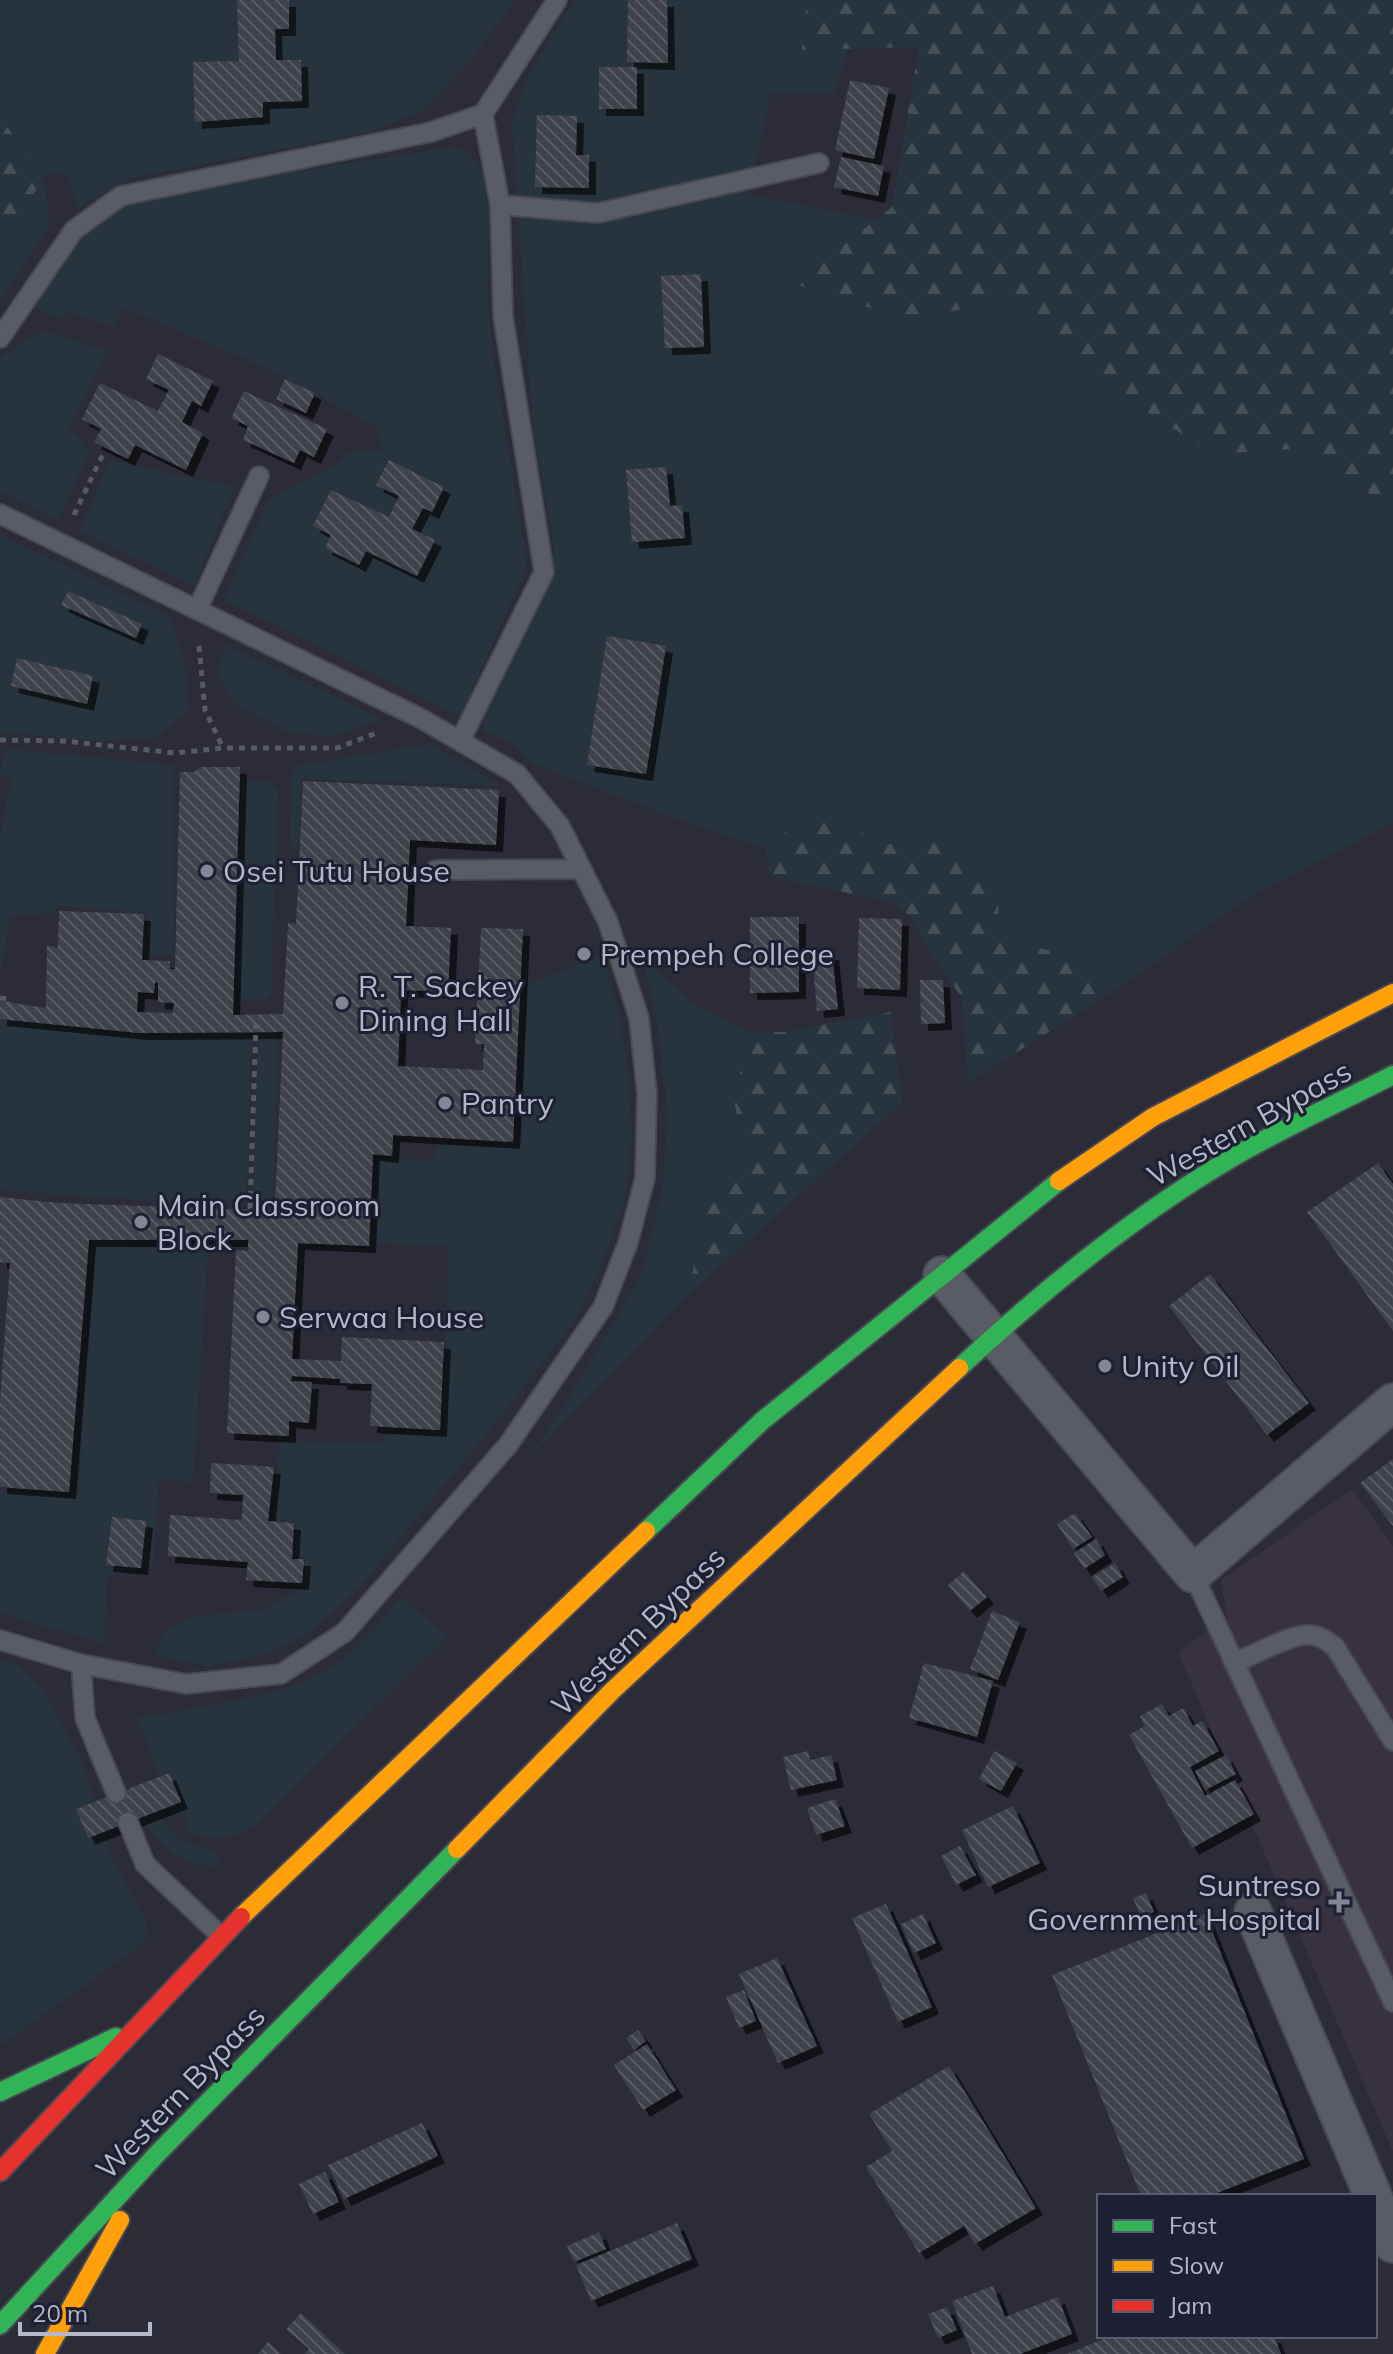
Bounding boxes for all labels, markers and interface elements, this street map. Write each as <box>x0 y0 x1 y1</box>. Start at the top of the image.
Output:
place label: Osei Tutu House <box>223 852 450 890</box>
marker: Osei Tutu House <box>198 862 216 880</box>
place label: Prempeh College <box>600 935 834 973</box>
marker: Prempeh College <box>575 945 593 963</box>
place label: R. T. Sackey Dining Hall <box>358 967 523 1039</box>
marker: R. T. Sackey Dining Hall <box>333 994 351 1012</box>
street label: Western Bypass <box>1140 1051 1358 1195</box>
place label: Pantry <box>461 1084 554 1122</box>
marker: Pantry <box>436 1094 454 1112</box>
place label: Main Classroom Block <box>157 1186 380 1258</box>
marker: Main Classroom Block <box>132 1213 150 1231</box>
place label: Serwaa House <box>279 1298 484 1336</box>
marker: Serwaa House <box>254 1308 272 1326</box>
place label: Unity Oil <box>1121 1347 1240 1385</box>
marker: Unity Oil <box>1096 1357 1114 1375</box>
street label: Western Bypass <box>543 1538 733 1724</box>
place label: Suntreso Government Hospital <box>1027 1866 1321 1938</box>
marker: Suntreso Government Hospital <box>1328 1891 1350 1913</box>
street label: Western Bypass <box>87 1997 273 2187</box>
legend <box>1097 2194 1377 2338</box>
text: Fast <box>1169 2210 1217 2240</box>
text: Slow <box>1169 2250 1224 2280</box>
scale bar <box>20 2286 150 2336</box>
text: Jam <box>1169 2290 1212 2320</box>
text: 20 m <box>32 2298 88 2328</box>

